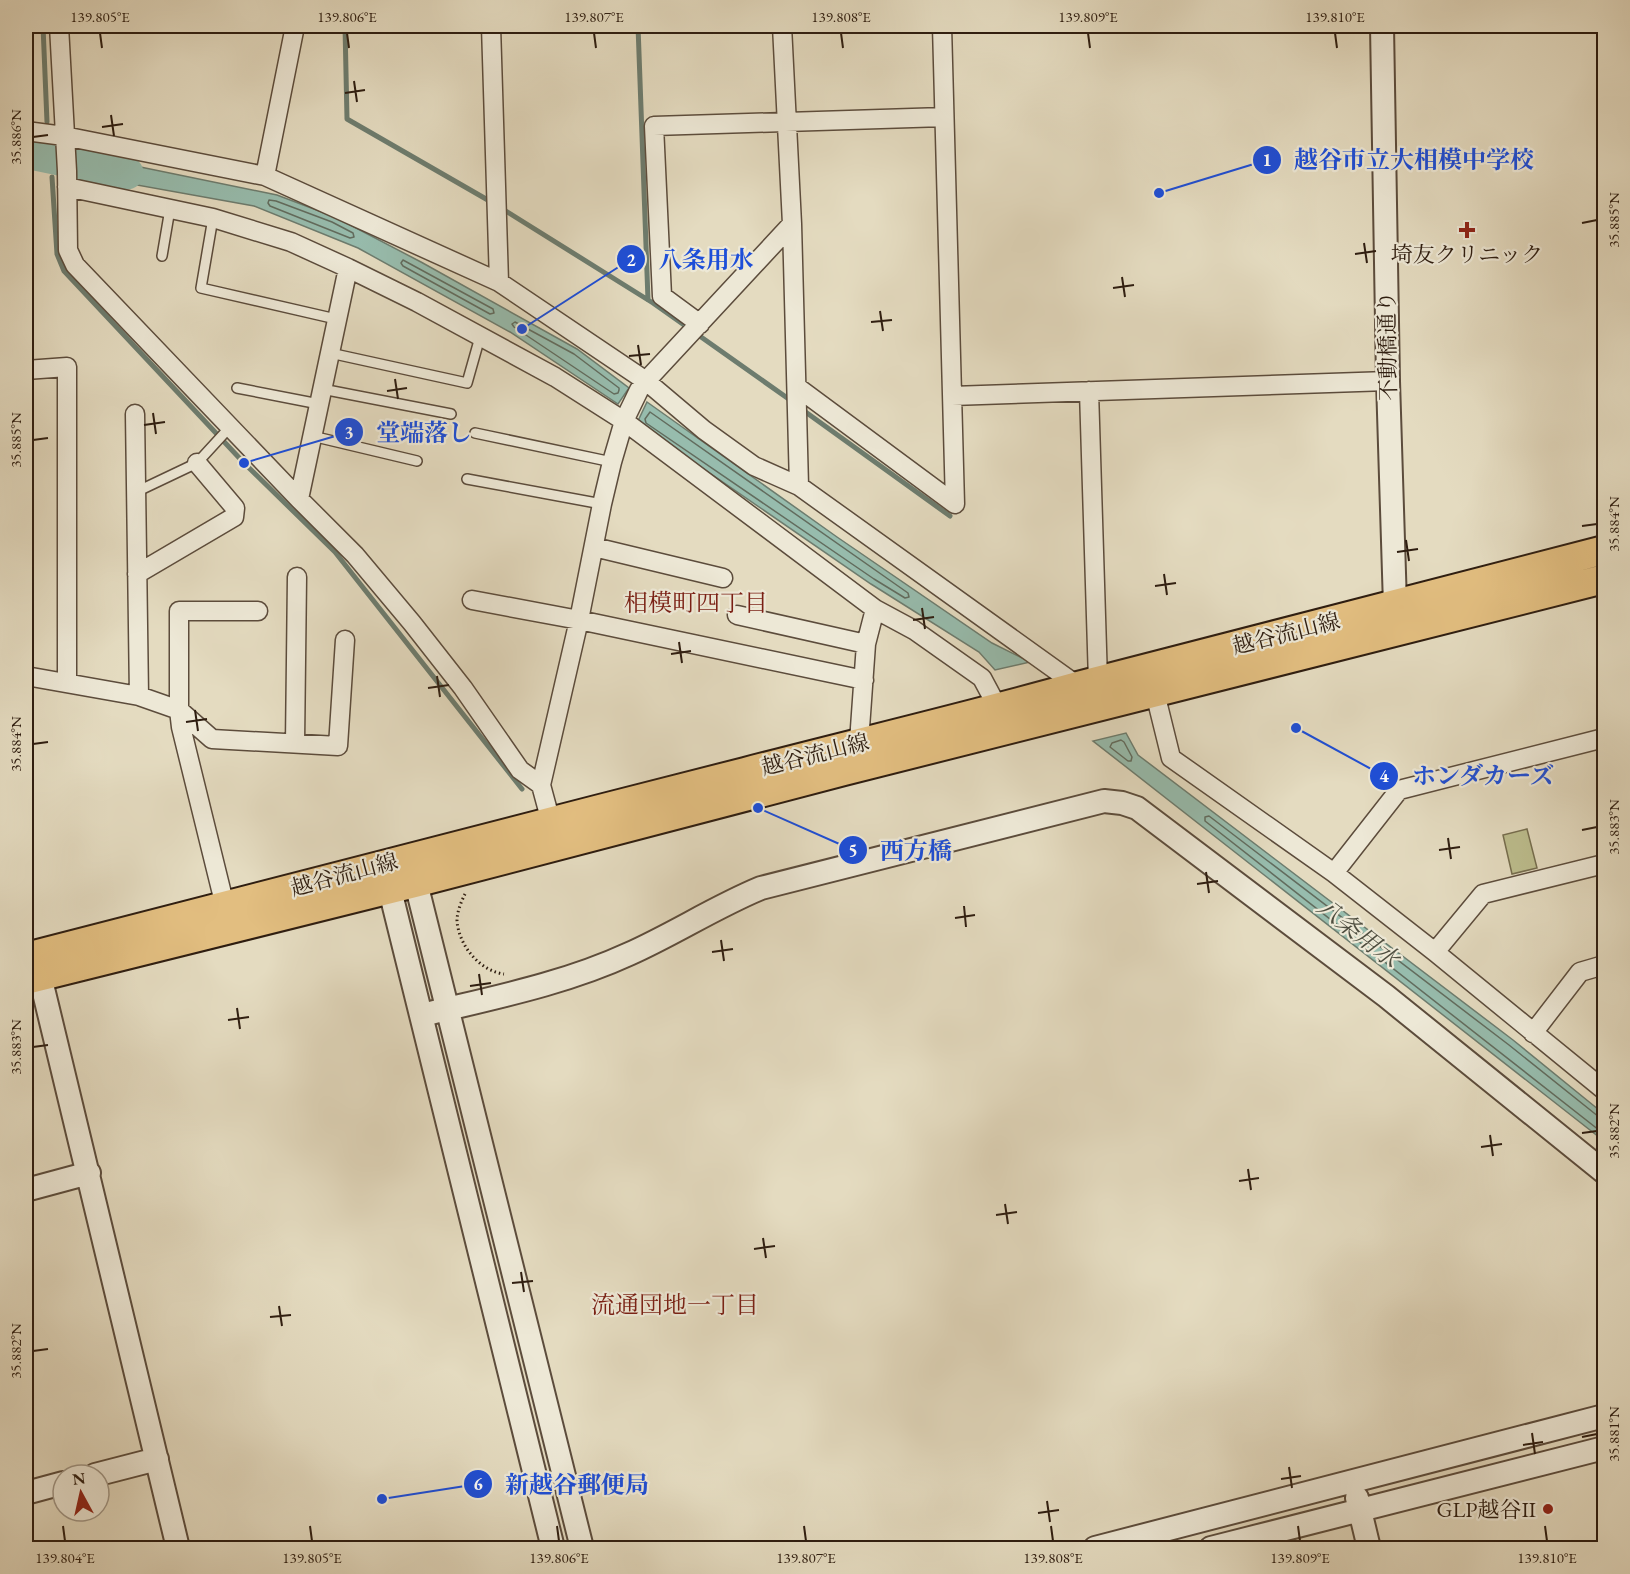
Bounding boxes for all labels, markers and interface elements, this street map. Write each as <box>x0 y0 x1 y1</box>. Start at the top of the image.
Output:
text: 139.805°E <box>70 7 130 26</box>
text: 139.806°E <box>317 7 377 26</box>
text: 139.807°E <box>564 7 624 26</box>
text: 139.808°E <box>811 7 871 26</box>
text: 139.809°E <box>1058 7 1118 26</box>
text: 139.810°E <box>1305 7 1365 26</box>
text: 35.886°N <box>6 109 25 165</box>
callout: 越谷市立大相模中学校 <box>1252 139 1546 181</box>
text: 越谷市立大相模中学校 <box>1294 144 1534 175</box>
text: 1 <box>1262 148 1272 171</box>
text: 35.885°N <box>1604 192 1623 248</box>
marker: 埼友クリニック <box>1458 221 1476 239</box>
callout: 八条用水 <box>616 238 766 280</box>
place label: 埼友クリニック <box>1391 240 1543 269</box>
text: 八条用水 <box>658 244 754 275</box>
text: 2 <box>626 248 636 271</box>
street label: 不動橋通り <box>1372 291 1403 401</box>
callout: 堂端落し <box>334 411 484 453</box>
text: 35.885°N <box>6 412 25 468</box>
text: 堂端落し <box>376 417 472 448</box>
text: 3 <box>344 421 354 444</box>
text: 35.884°N <box>1604 496 1623 552</box>
district label: 相模町四丁目 <box>624 587 768 618</box>
street label: 越谷流山線 <box>1229 606 1343 661</box>
text: 35.884°N <box>6 716 25 772</box>
street label: 越谷流山線 <box>758 727 872 782</box>
callout: ホンダカーズ <box>1369 755 1567 797</box>
text: ホンダカーズ <box>1412 760 1554 791</box>
text: 4 <box>1379 764 1389 787</box>
text: 35.883°N <box>1604 799 1623 855</box>
callout: 西方橋 <box>838 829 964 871</box>
text: 西方橋 <box>880 835 952 866</box>
text: 5 <box>848 839 858 862</box>
street label: 越谷流山線 <box>287 846 401 903</box>
water label: 八条用水 <box>1311 891 1407 976</box>
text: 35.883°N <box>6 1019 25 1075</box>
text: 35.882°N <box>1604 1103 1623 1159</box>
district label: 流通団地一丁目 <box>591 1289 759 1320</box>
text: 35.882°N <box>6 1323 25 1379</box>
text: 35.881°N <box>1604 1406 1623 1462</box>
north arrow <box>51 1463 111 1523</box>
callout: 新越谷郵便局 <box>463 1463 661 1505</box>
text: N <box>71 1467 87 1490</box>
text: 新越谷郵便局 <box>505 1469 649 1500</box>
text: 6 <box>473 1472 483 1495</box>
place label: GLP越谷Ⅱ <box>1436 1495 1536 1524</box>
marker: GLP越谷Ⅱ <box>1541 1502 1555 1516</box>
text: 139.804°E <box>35 1548 95 1567</box>
text: 139.805°E <box>282 1548 342 1567</box>
text: 139.806°E <box>529 1548 589 1567</box>
text: 139.807°E <box>776 1548 836 1567</box>
text: 139.808°E <box>1023 1548 1083 1567</box>
text: 139.809°E <box>1270 1548 1330 1567</box>
text: 139.810°E <box>1517 1548 1577 1567</box>

